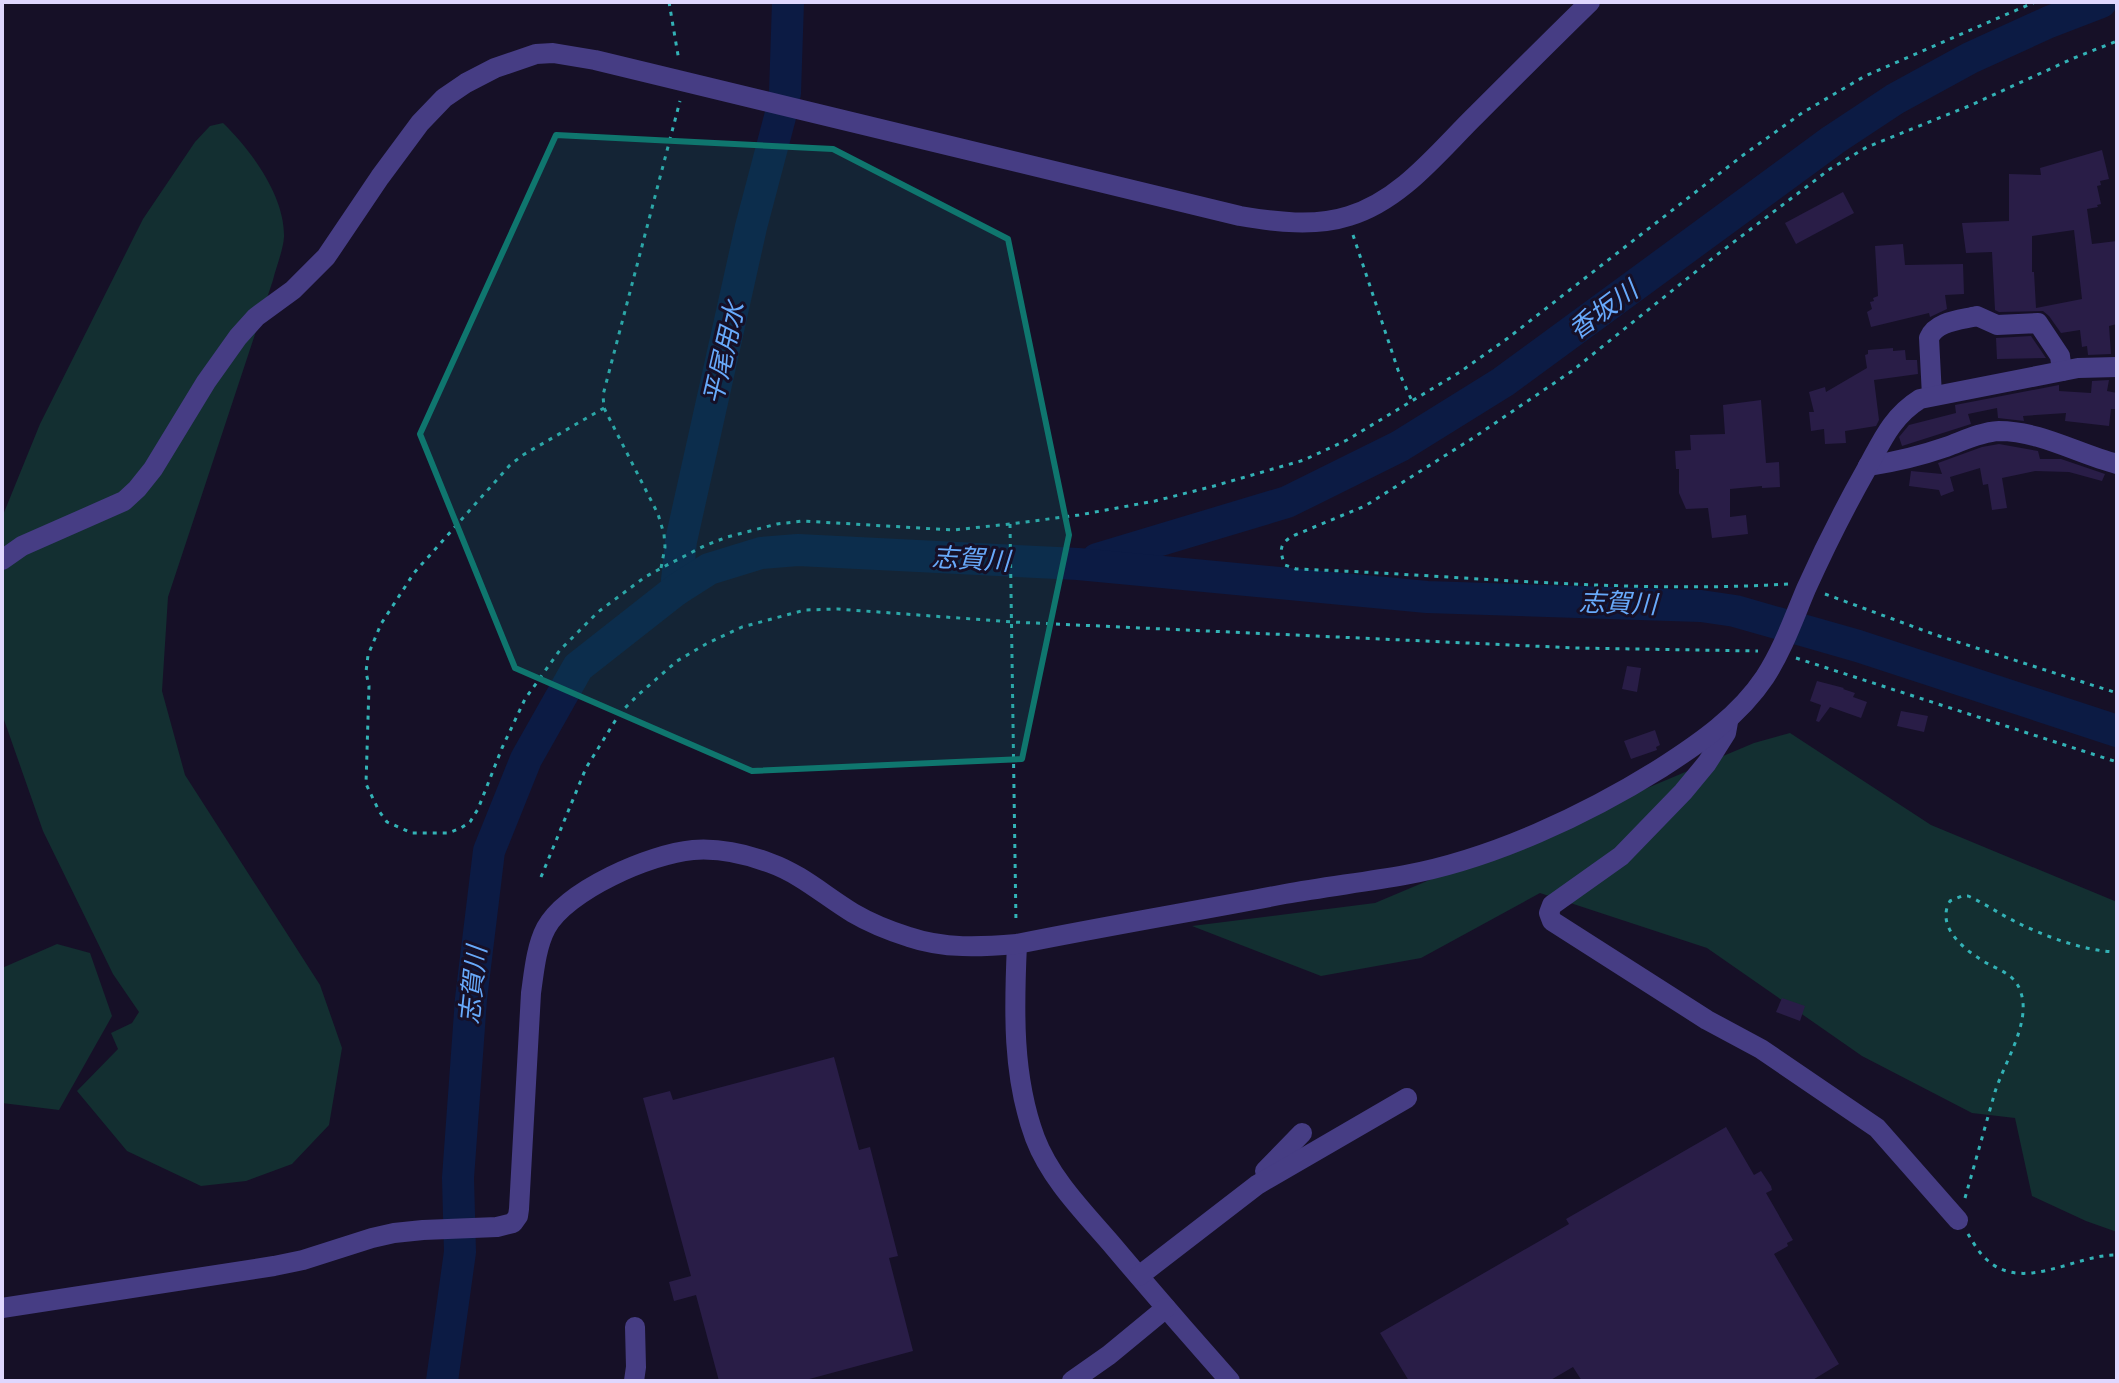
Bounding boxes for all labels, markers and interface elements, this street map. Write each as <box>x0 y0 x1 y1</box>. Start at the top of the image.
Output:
water label: 香坂川 <box>1563 273 1646 346</box>
water label: 平尾用水 <box>698 296 752 407</box>
water label: 志賀川 <box>931 542 1014 577</box>
water label: 志賀川 <box>1578 587 1660 620</box>
water label: 志賀川 <box>454 942 493 1025</box>

